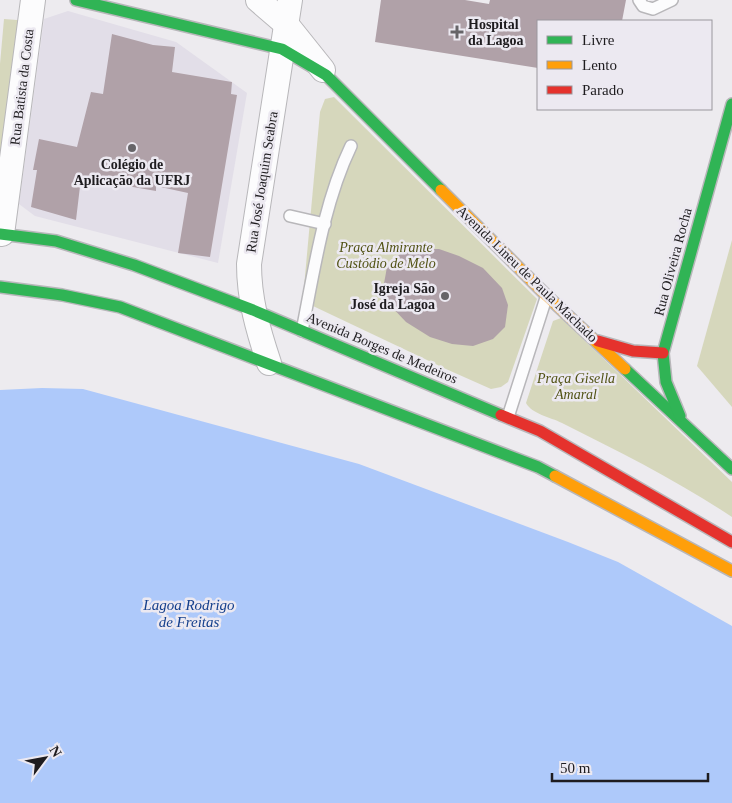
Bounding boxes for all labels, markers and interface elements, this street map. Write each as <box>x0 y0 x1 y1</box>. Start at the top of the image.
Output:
place label: Hospital da Lagoa <box>468 17 524 48</box>
legend <box>537 20 712 110</box>
marker: Hospital da Lagoa <box>450 25 464 39</box>
street label: Rua Batista da Costa <box>7 27 37 146</box>
text: Livre <box>582 32 615 48</box>
text: Lento <box>582 57 617 73</box>
text: Parado <box>582 82 624 98</box>
street label: Rua José Joaquim Seabra <box>243 110 281 254</box>
marker: Colégio de Aplicação da UFRJ <box>126 142 138 154</box>
place label: Colégio de Aplicação da UFRJ <box>74 157 190 188</box>
street label: Avenida Lineu de Paula Machado <box>454 203 600 345</box>
street label: Rua Oliveira Rocha <box>651 206 695 318</box>
park label: Praça Almirante Custódio de Melo <box>336 240 436 271</box>
place label: Igreja São José da Lagoa <box>350 281 435 312</box>
marker: Igreja São José da Lagoa <box>439 290 451 302</box>
street label: Avenida Borges de Medeiros <box>304 309 460 387</box>
park label: Praça Gisella Amaral <box>536 371 615 402</box>
water label: Lagoa Rodrigo de Freitas <box>142 597 235 630</box>
north arrow <box>20 733 70 783</box>
text: N <box>47 743 65 760</box>
scale bar <box>552 750 708 782</box>
text: 50 m <box>560 760 591 776</box>

